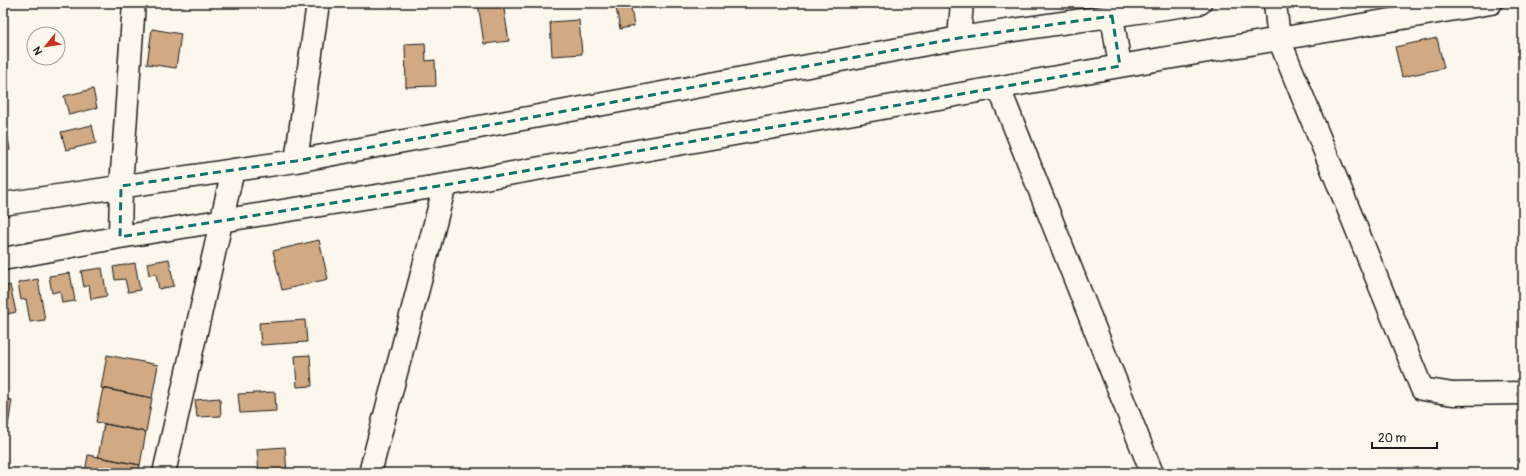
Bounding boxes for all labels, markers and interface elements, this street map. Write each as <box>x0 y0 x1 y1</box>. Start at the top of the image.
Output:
north arrow <box>26 26 66 66</box>
text: N <box>30 44 45 57</box>
scale bar <box>1372 424 1437 450</box>
text: 20 m <box>1378 431 1407 446</box>

